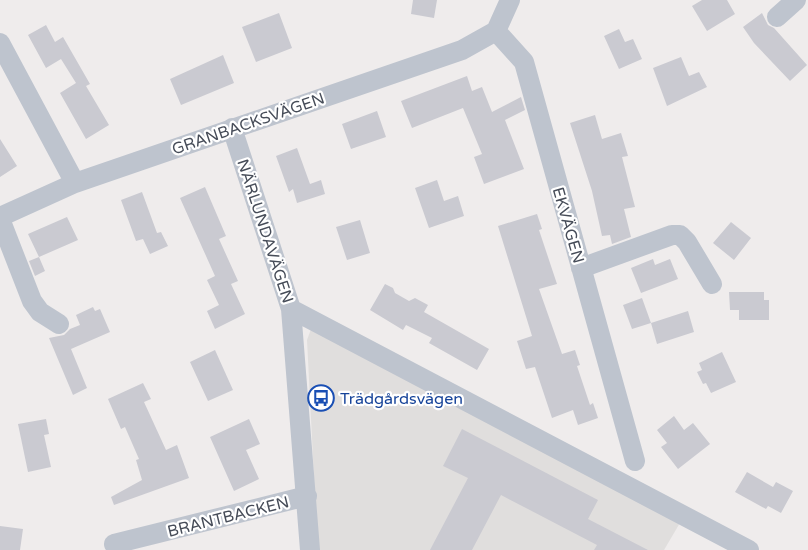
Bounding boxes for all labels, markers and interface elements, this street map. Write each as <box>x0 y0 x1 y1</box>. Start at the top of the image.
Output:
street label: GRANBACKSVÄGEN <box>169 88 327 159</box>
street label: NÄRLUNDAVÄGEN <box>232 157 298 306</box>
street label: EKVÄGEN <box>548 185 588 266</box>
bus stop icon: Trädgårdsvägen <box>306 383 336 413</box>
place label: Trädgårdsvägen <box>340 389 463 409</box>
street label: BRANTBACKEN <box>165 492 291 542</box>

